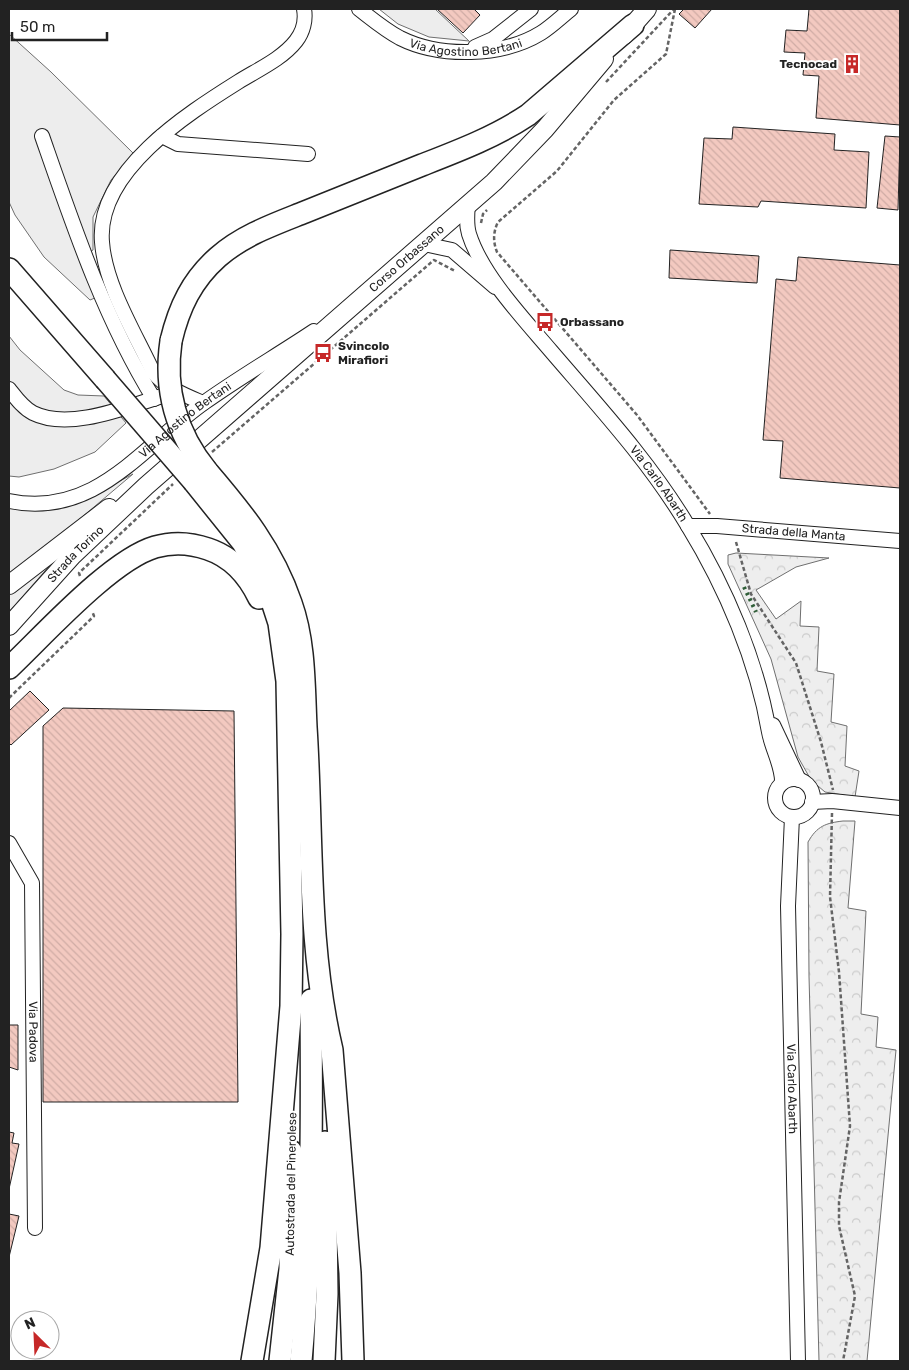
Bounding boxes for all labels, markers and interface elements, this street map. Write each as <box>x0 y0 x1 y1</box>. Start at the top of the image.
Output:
scale bar <box>12 10 108 42</box>
text: 50 m <box>20 18 55 36</box>
street label: Via Agostino Bertani <box>408 36 524 59</box>
building icon: Tecnocad <box>841 53 863 75</box>
place label: Tecnocad <box>780 57 837 71</box>
street label: Corso Orbassano <box>366 222 447 295</box>
bus stop icon: Orbassano <box>534 311 556 333</box>
place label: Orbassano <box>560 315 624 329</box>
place label: Svincolo Mirafiori <box>338 339 389 367</box>
bus stop icon: Svincolo Mirafiori <box>312 342 334 364</box>
street label: Via Agostino Bertani <box>136 379 234 461</box>
street label: Via Carlo Abarth <box>627 443 691 524</box>
street label: Strada della Manta <box>741 521 846 544</box>
street label: Strada Torino <box>45 523 107 585</box>
street label: Via Padova <box>26 1001 41 1063</box>
street label: Via Carlo Abarth <box>784 1044 800 1134</box>
street label: Autostrada del Pinerolese <box>283 1112 299 1256</box>
north arrow <box>10 1310 60 1360</box>
text: N <box>22 1314 38 1333</box>

